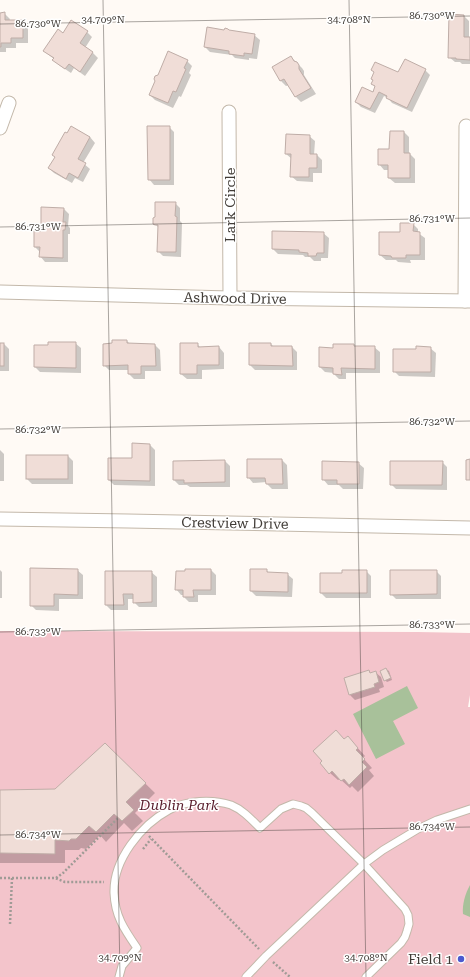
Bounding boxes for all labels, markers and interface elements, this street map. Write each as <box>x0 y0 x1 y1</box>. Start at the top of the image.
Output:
text: 86.730°W <box>409 10 456 21</box>
text: 34.709°N <box>81 14 125 25</box>
text: 34.708°N <box>327 14 371 25</box>
text: 86.730°W <box>15 18 62 29</box>
street label: Lark Circle <box>222 167 238 242</box>
text: 86.731°W <box>409 213 456 224</box>
text: 86.731°W <box>15 221 62 232</box>
street label: Ashwood Drive <box>183 289 287 307</box>
text: 86.732°W <box>409 416 456 427</box>
text: 86.732°W <box>15 424 62 435</box>
street label: Crestview Drive <box>181 514 289 532</box>
text: 86.733°W <box>409 619 456 630</box>
text: 86.733°W <box>15 626 62 637</box>
park label: Dublin Park <box>139 797 219 813</box>
text: 86.734°W <box>409 821 456 832</box>
text: 86.734°W <box>15 829 62 840</box>
place label: Field 1 <box>408 951 453 967</box>
text: 34.709°N <box>98 952 142 963</box>
text: 34.708°N <box>344 952 388 963</box>
marker: Field 1 <box>456 954 466 964</box>

